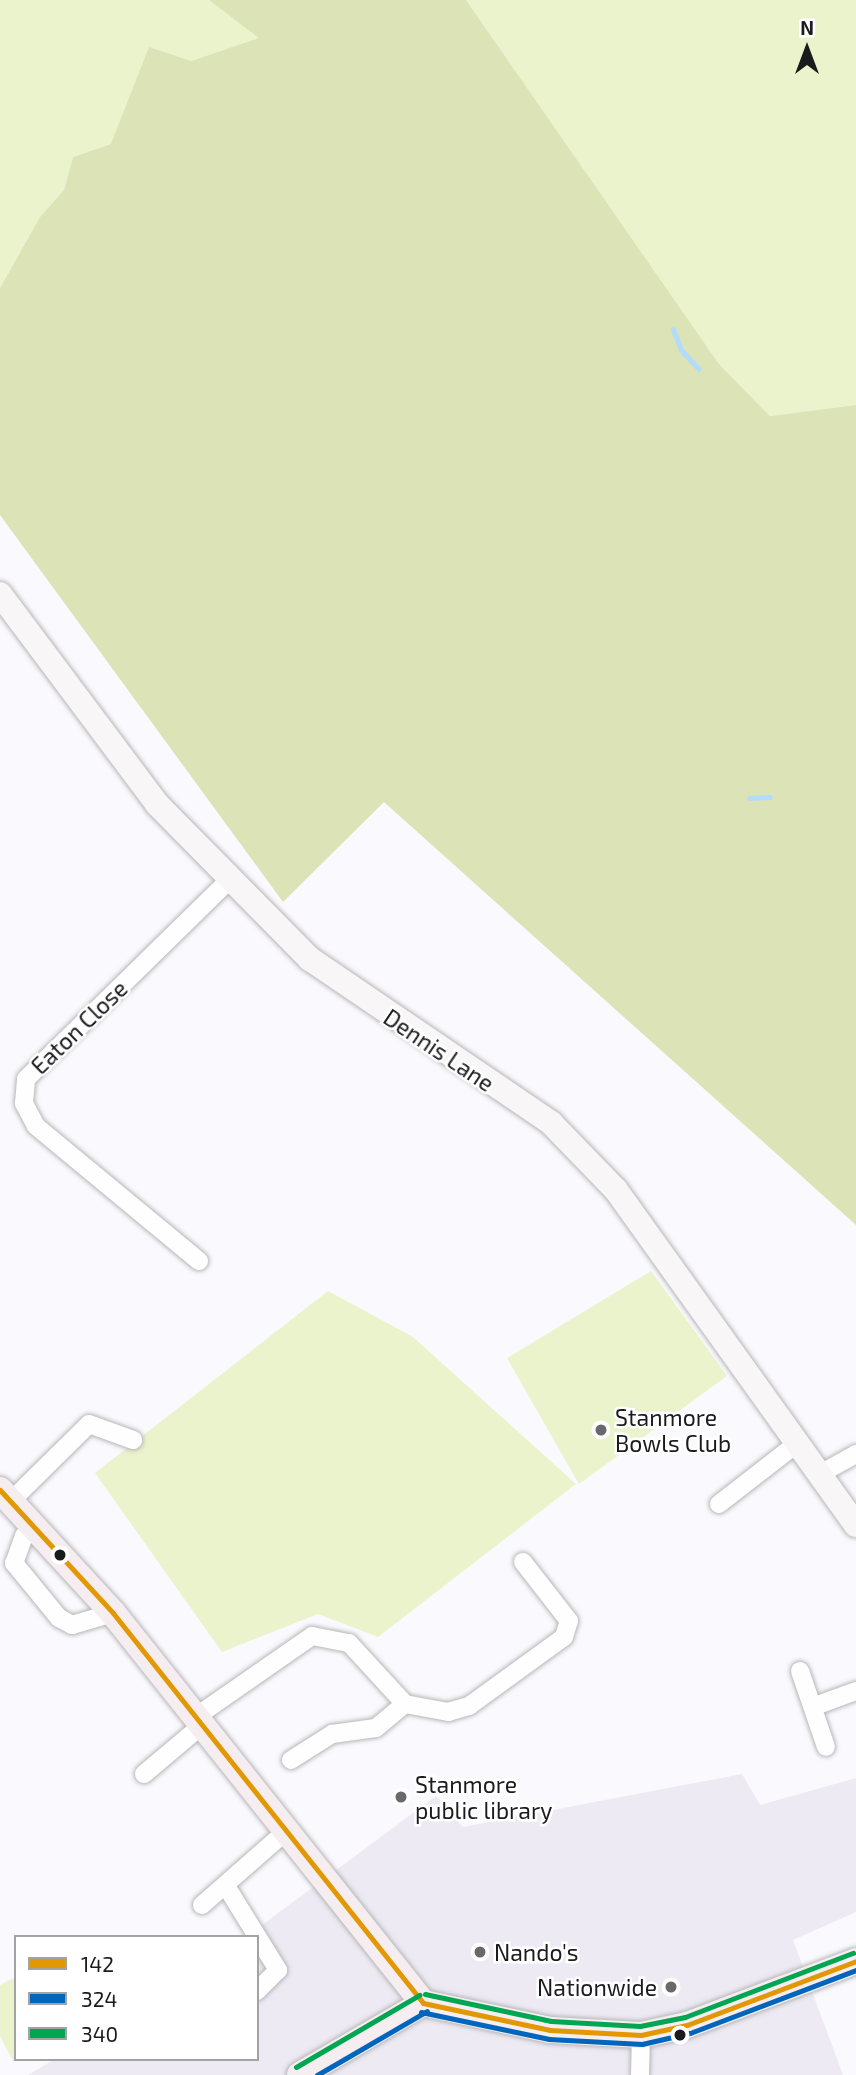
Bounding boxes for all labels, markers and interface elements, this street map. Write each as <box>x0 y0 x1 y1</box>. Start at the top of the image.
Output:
north arrow <box>772 14 842 84</box>
text: N <box>800 16 814 39</box>
street label: Eaton Close <box>25 974 133 1080</box>
street label: Dennis Lane <box>379 1003 499 1097</box>
place label: Stanmore Bowls Club <box>615 1403 731 1457</box>
marker: Stanmore Bowls Club <box>593 1422 609 1438</box>
unlabelled marker <box>53 1548 67 1562</box>
place label: Stanmore public library <box>415 1770 552 1824</box>
marker: Stanmore public library <box>393 1789 409 1805</box>
legend <box>14 1935 259 2061</box>
place label: Nando's <box>494 1938 579 1966</box>
marker: Nando's <box>472 1944 488 1960</box>
text: 142 <box>81 1951 114 1976</box>
place label: Nationwide <box>537 1973 657 2001</box>
marker: Nationwide <box>663 1979 679 1995</box>
text: 324 <box>81 1986 117 2011</box>
text: 340 <box>81 2021 118 2046</box>
unlabelled marker <box>673 2028 687 2042</box>

